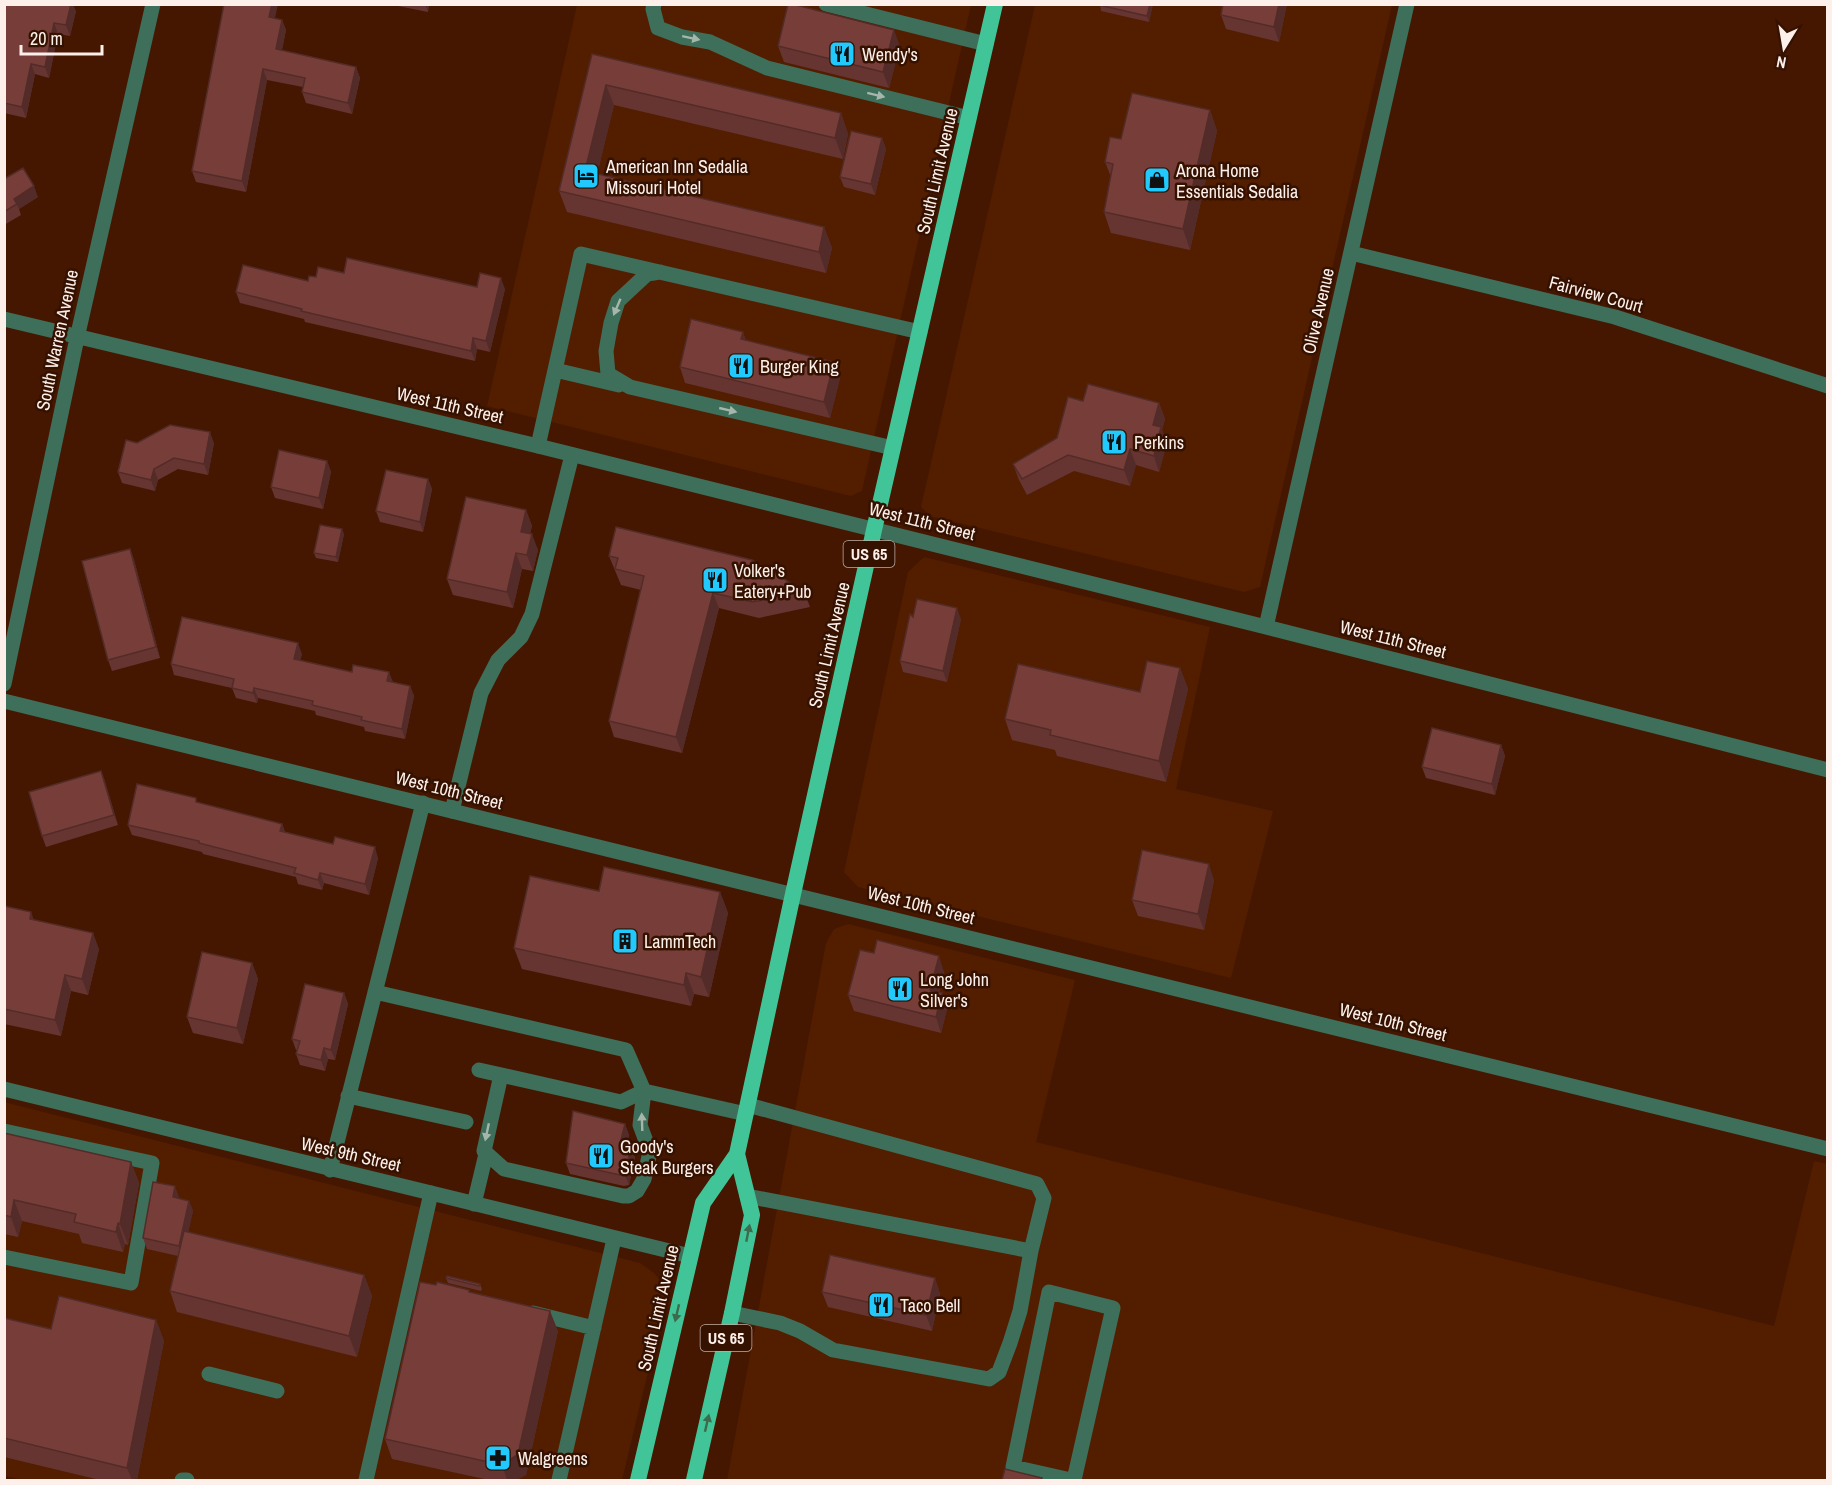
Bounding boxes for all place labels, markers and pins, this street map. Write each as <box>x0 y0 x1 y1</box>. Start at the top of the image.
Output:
restaurant icon: Wendy's <box>827 39 857 69</box>
place label: Wendy's <box>862 42 918 67</box>
place label: American Inn Sedalia Missouri Hotel <box>605 154 748 200</box>
place label: Arona Home Essentials Sedalia <box>1175 158 1298 204</box>
hotel icon: American Inn Sedalia Missouri Hotel <box>571 161 601 191</box>
shop icon: Arona Home Essentials Sedalia <box>1142 165 1172 195</box>
restaurant icon: Burger King <box>726 351 756 381</box>
place label: Burger King <box>760 354 840 379</box>
restaurant icon: Perkins <box>1099 427 1129 457</box>
place label: Perkins <box>1134 430 1184 455</box>
place label: Volker's Eatery+Pub <box>734 558 812 604</box>
restaurant icon: Volker's Eatery+Pub <box>700 565 730 595</box>
building icon: LammTech <box>610 926 640 956</box>
place label: LammTech <box>644 929 716 954</box>
place label: Long John Silver's <box>920 967 989 1013</box>
restaurant icon: Long John Silver's <box>885 974 915 1004</box>
place label: Goody's Steak Burgers <box>620 1134 714 1180</box>
restaurant icon: Goody's Steak Burgers <box>586 1141 616 1171</box>
restaurant icon: Taco Bell <box>866 1290 896 1320</box>
place label: Taco Bell <box>900 1293 960 1318</box>
pharmacy icon: Walgreens <box>483 1443 513 1473</box>
place label: Walgreens <box>518 1446 588 1471</box>

